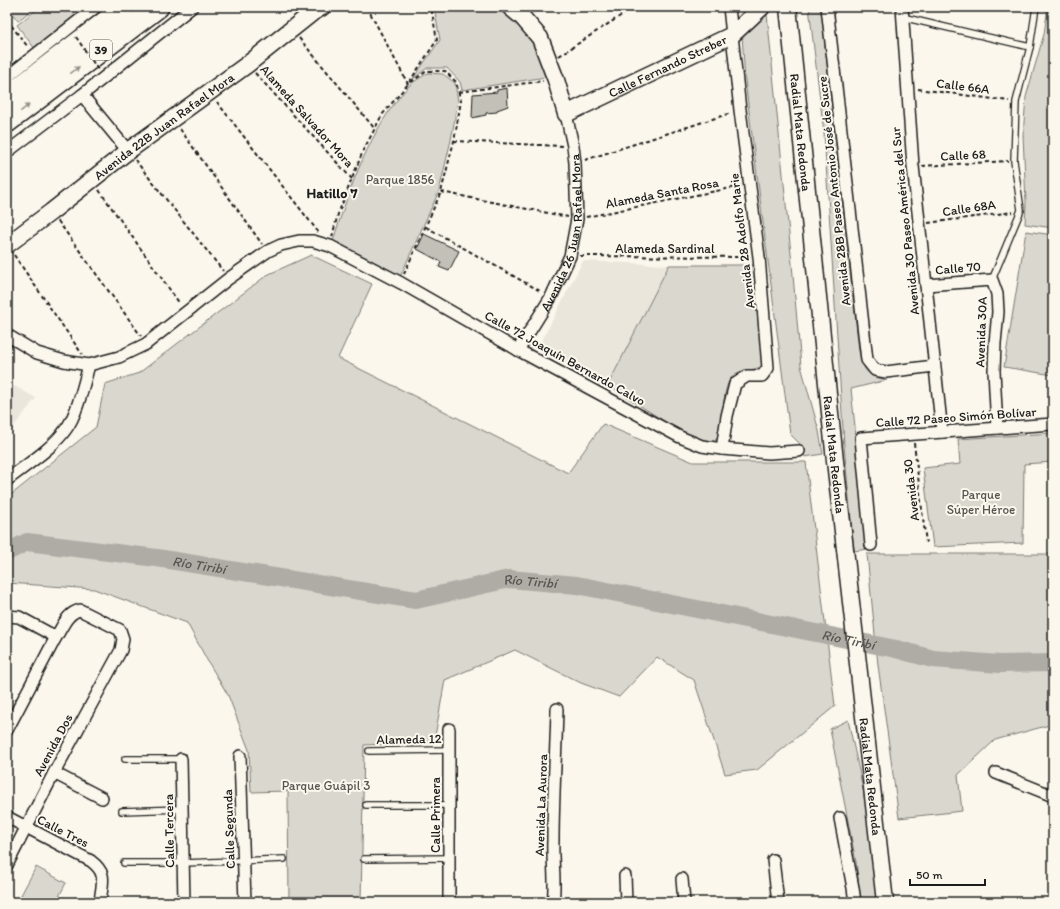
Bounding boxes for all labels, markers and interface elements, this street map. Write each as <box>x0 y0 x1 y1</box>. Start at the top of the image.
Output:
street label: Calle Fernando Streber <box>606 31 730 100</box>
road number: 39 <box>90 40 112 60</box>
street label: Alameda Salvador Mora <box>257 62 357 171</box>
one-way arrow <box>69 66 80 74</box>
street label: Avenida 22B Juan Rafael Mora <box>91 69 237 183</box>
street label: Radial Mata Redonda <box>787 73 815 193</box>
street label: Avenida 28B Paseo Antonio José de Sucre <box>814 75 854 307</box>
street label: Calle 66A <box>935 75 991 97</box>
one-way arrow <box>20 103 31 112</box>
street label: Avenida 30 Paseo América del Sur <box>888 125 922 316</box>
street label: Calle 68 <box>940 146 986 164</box>
street label: Avenida 26 Juan Rafael Mora <box>537 153 585 313</box>
park label: Parque 1856 <box>366 172 434 187</box>
street label: Avenida 28 Adolfo Marie <box>726 173 758 309</box>
street label: Alameda Santa Rosa <box>604 175 720 211</box>
district label: Hatillo 7 <box>307 185 358 202</box>
street label: Calle 68A <box>941 197 997 219</box>
street label: Alameda Sardinal <box>615 241 715 256</box>
street label: Calle 70 <box>934 259 982 277</box>
street label: Avenida 30A <box>972 296 990 368</box>
street label: Calle 72 Joaquín Bernardo Calvo <box>482 307 648 409</box>
street label: Radial Mata Redonda <box>821 395 848 515</box>
street label: Calle 72 Paseo Simón Bolívar <box>875 404 1038 430</box>
street label: Avenida 30 <box>900 458 922 522</box>
park label: Parque Súper Héroe <box>947 487 1015 517</box>
water label: Río Tiribí <box>171 552 229 578</box>
water label: Río Tiribí <box>501 570 560 592</box>
water label: Río Tiribí <box>820 626 879 654</box>
street label: Avenida Dos <box>30 711 76 779</box>
street label: Radial Mata Redonda <box>857 717 885 837</box>
street label: Alameda 12 <box>376 731 442 747</box>
street label: Avenida La Aurora <box>532 753 550 856</box>
street label: Calle Primera <box>428 776 443 853</box>
park label: Parque Guápil 3 <box>282 778 370 793</box>
street label: Calle Segunda <box>220 788 238 869</box>
street label: Calle Tercera <box>161 793 177 868</box>
street label: Calle Tres <box>35 812 92 851</box>
scale bar <box>910 861 985 887</box>
text: 50 m <box>916 868 942 882</box>

